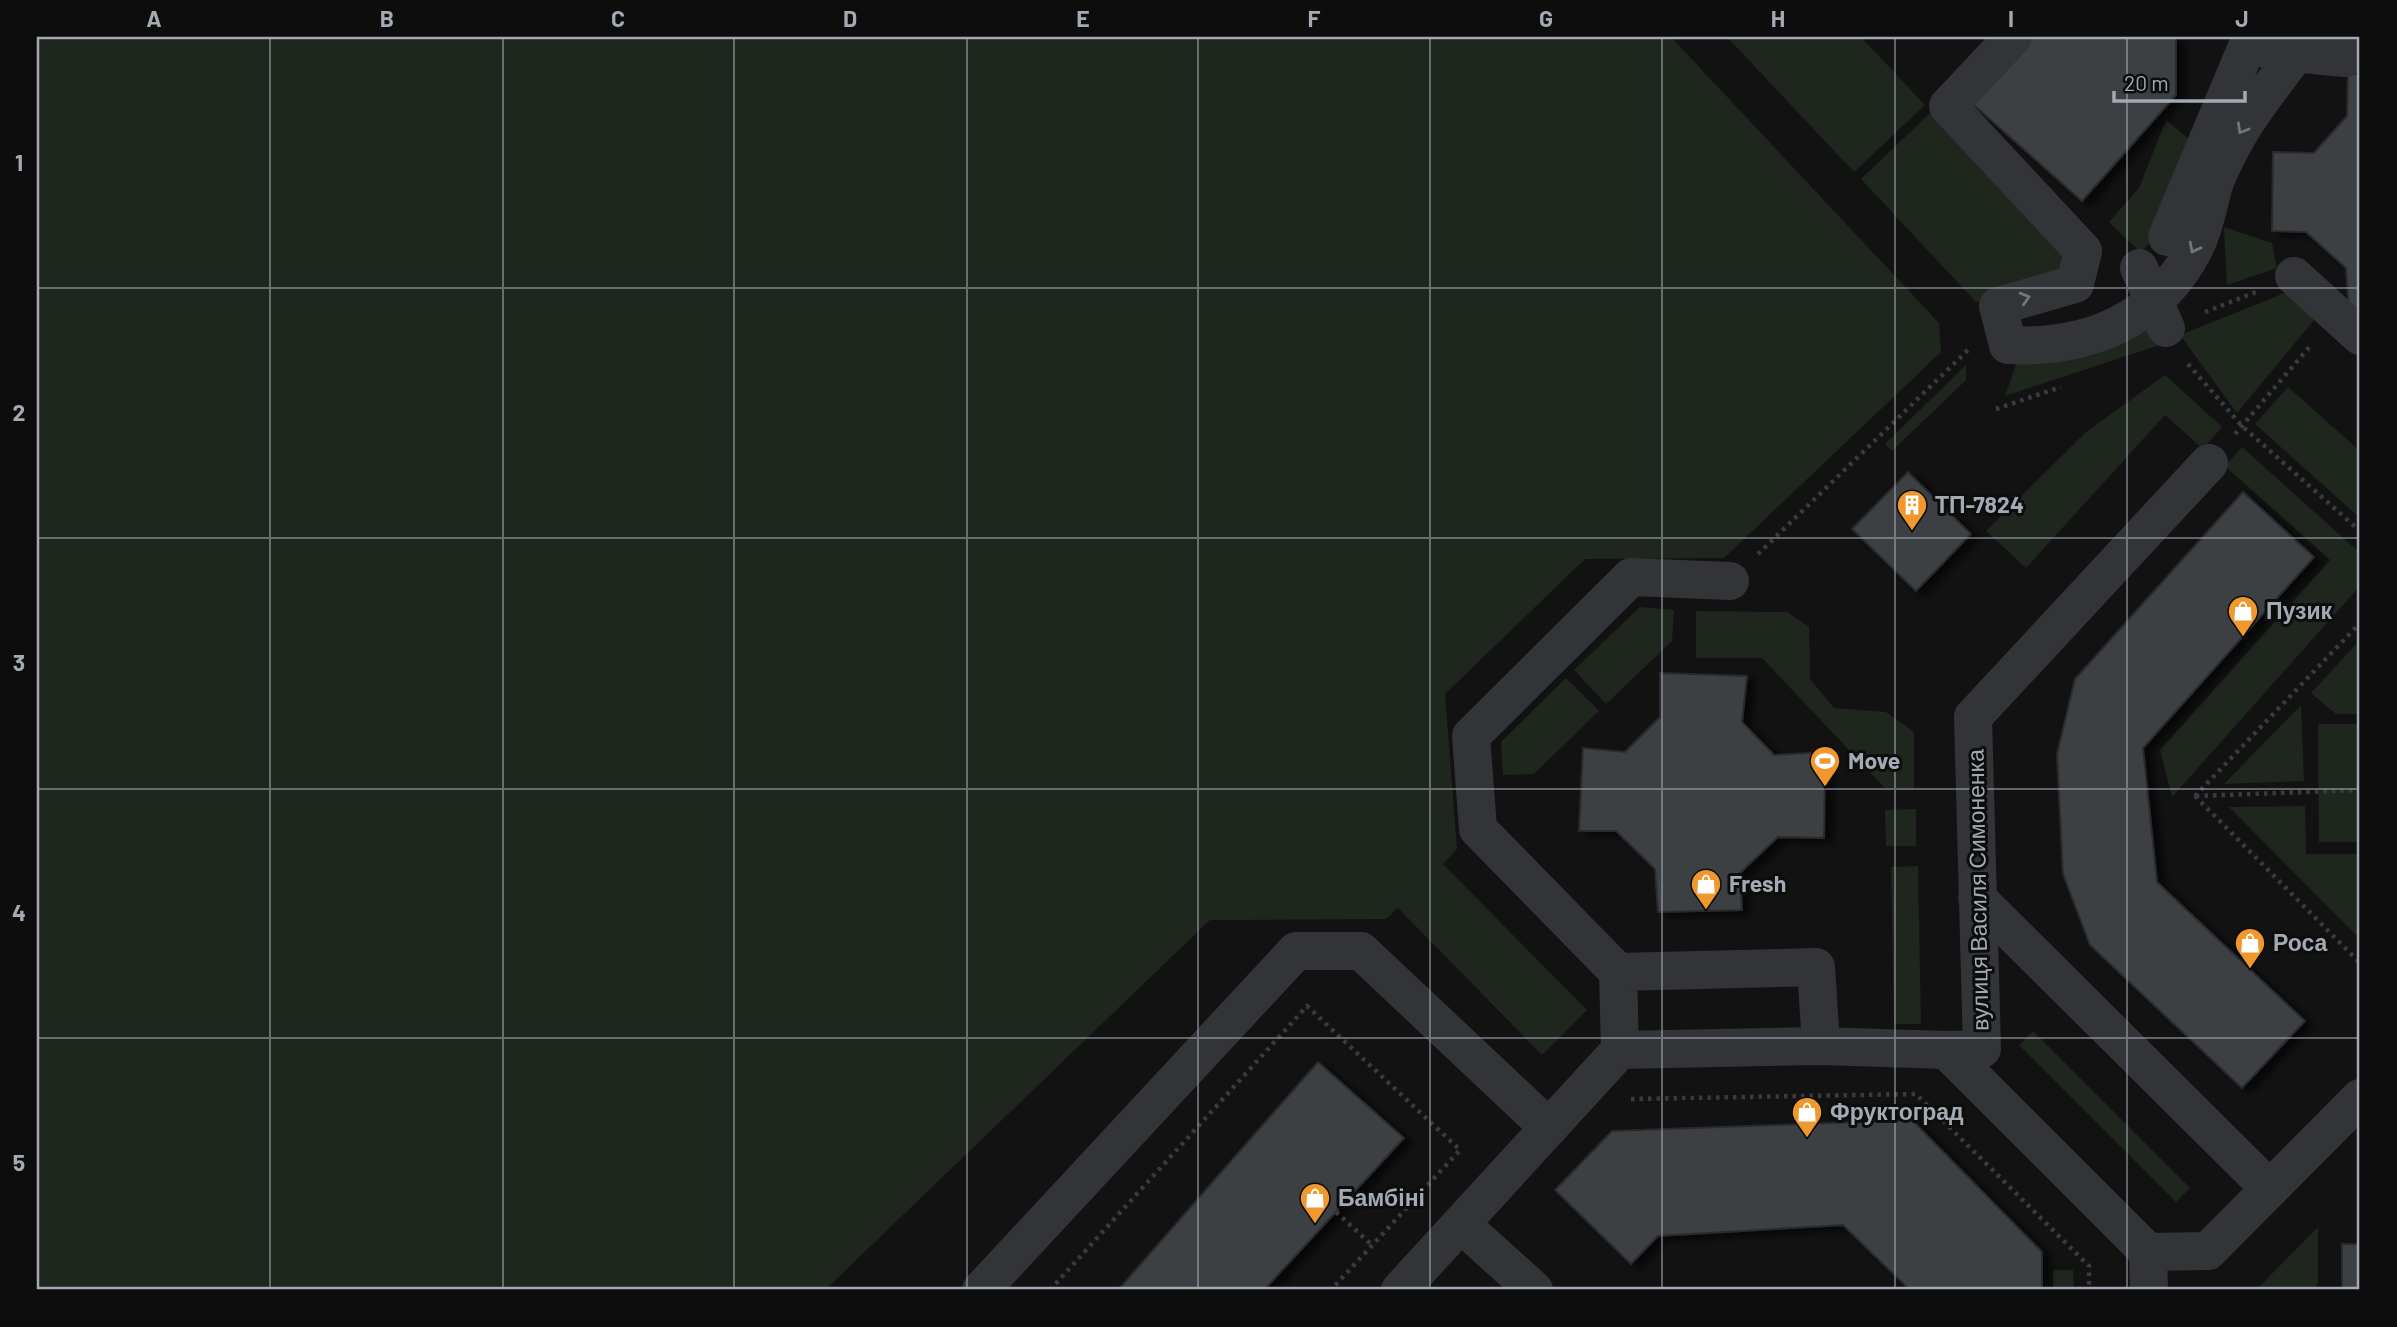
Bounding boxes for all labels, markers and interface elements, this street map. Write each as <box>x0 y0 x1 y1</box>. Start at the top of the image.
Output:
text: A <box>146 4 162 32</box>
text: B <box>380 4 394 32</box>
text: C <box>611 4 625 32</box>
text: D <box>843 4 857 32</box>
text: E <box>1076 4 1090 32</box>
text: F <box>1308 4 1321 32</box>
text: G <box>1539 4 1553 32</box>
text: H <box>1771 4 1785 32</box>
text: I <box>2008 4 2014 32</box>
text: J <box>2235 4 2249 32</box>
scale bar <box>2114 60 2245 104</box>
text: 20 m <box>2124 70 2169 95</box>
one-way arrow <box>2237 121 2250 134</box>
text: 1 <box>15 148 23 176</box>
one-way arrow <box>2188 241 2202 253</box>
one-way arrow <box>2019 292 2031 307</box>
text: 2 <box>13 398 25 426</box>
building icon: ТП-7824 <box>1895 488 1929 532</box>
place label: ТП-7824 <box>1935 490 2024 518</box>
shop icon: Пузик <box>2226 594 2260 638</box>
place label: Пузик <box>2266 596 2333 624</box>
text: 3 <box>13 648 25 676</box>
sports icon: Move <box>1808 744 1842 788</box>
place label: Move <box>1848 746 1900 774</box>
street label: вулиця Василя Симоненка <box>1961 749 1993 1031</box>
shop icon: Fresh <box>1689 867 1723 911</box>
place label: Fresh <box>1729 869 1786 897</box>
text: 4 <box>12 898 26 926</box>
shop icon: Роса <box>2233 926 2267 970</box>
place label: Роса <box>2273 928 2328 956</box>
shop icon: Фруктоград <box>1790 1095 1824 1139</box>
place label: Фруктоград <box>1830 1097 1964 1125</box>
text: 5 <box>13 1148 25 1176</box>
shop icon: Бамбіні <box>1298 1181 1332 1225</box>
place label: Бамбіні <box>1338 1183 1425 1211</box>

